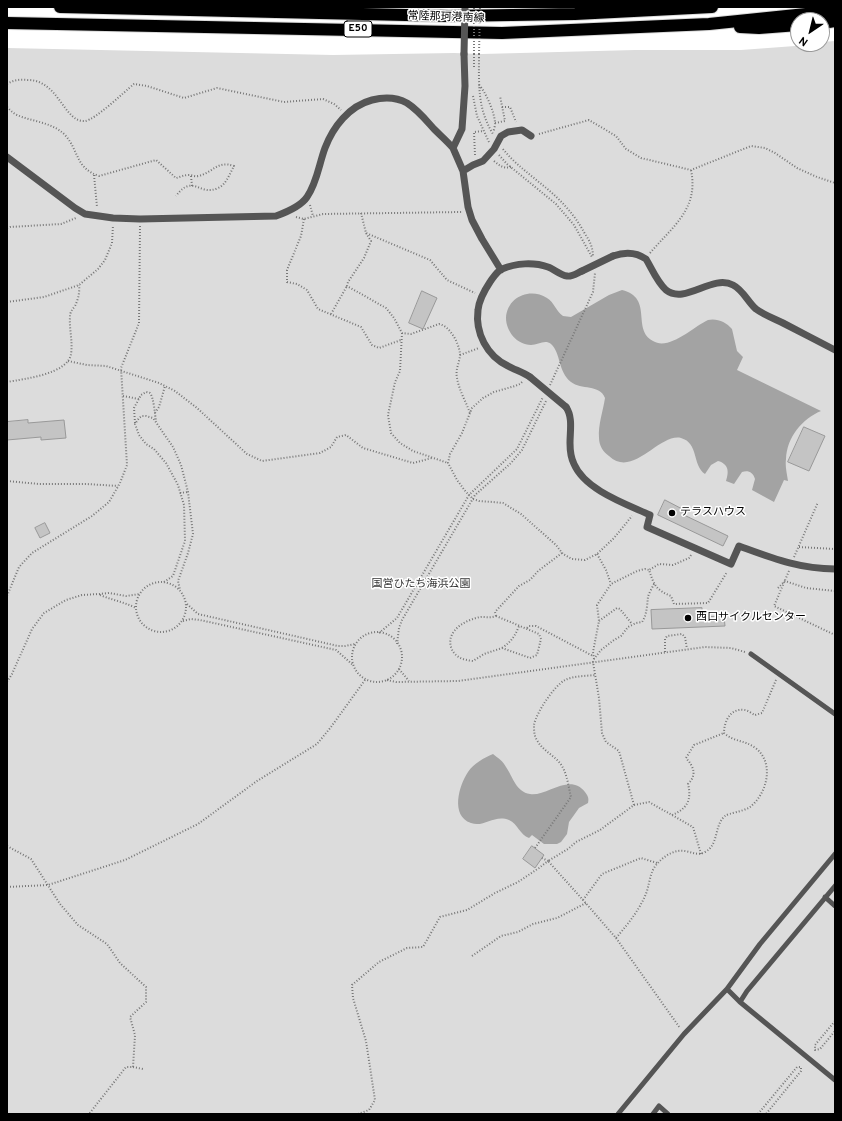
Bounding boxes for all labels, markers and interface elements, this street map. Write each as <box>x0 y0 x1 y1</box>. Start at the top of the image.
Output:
street label: 常陸那珂港南線 <box>407 10 485 26</box>
north arrow <box>790 12 830 52</box>
road number: E50 <box>344 21 372 37</box>
text: N <box>796 33 811 49</box>
place label: テラスハウス <box>680 506 746 520</box>
marker: テラスハウス <box>667 508 677 518</box>
park label: 国営ひたち海浜公園 <box>372 578 470 592</box>
place label: 西口サイクルセンター <box>696 611 806 625</box>
marker: 西口サイクルセンター <box>683 613 693 623</box>

